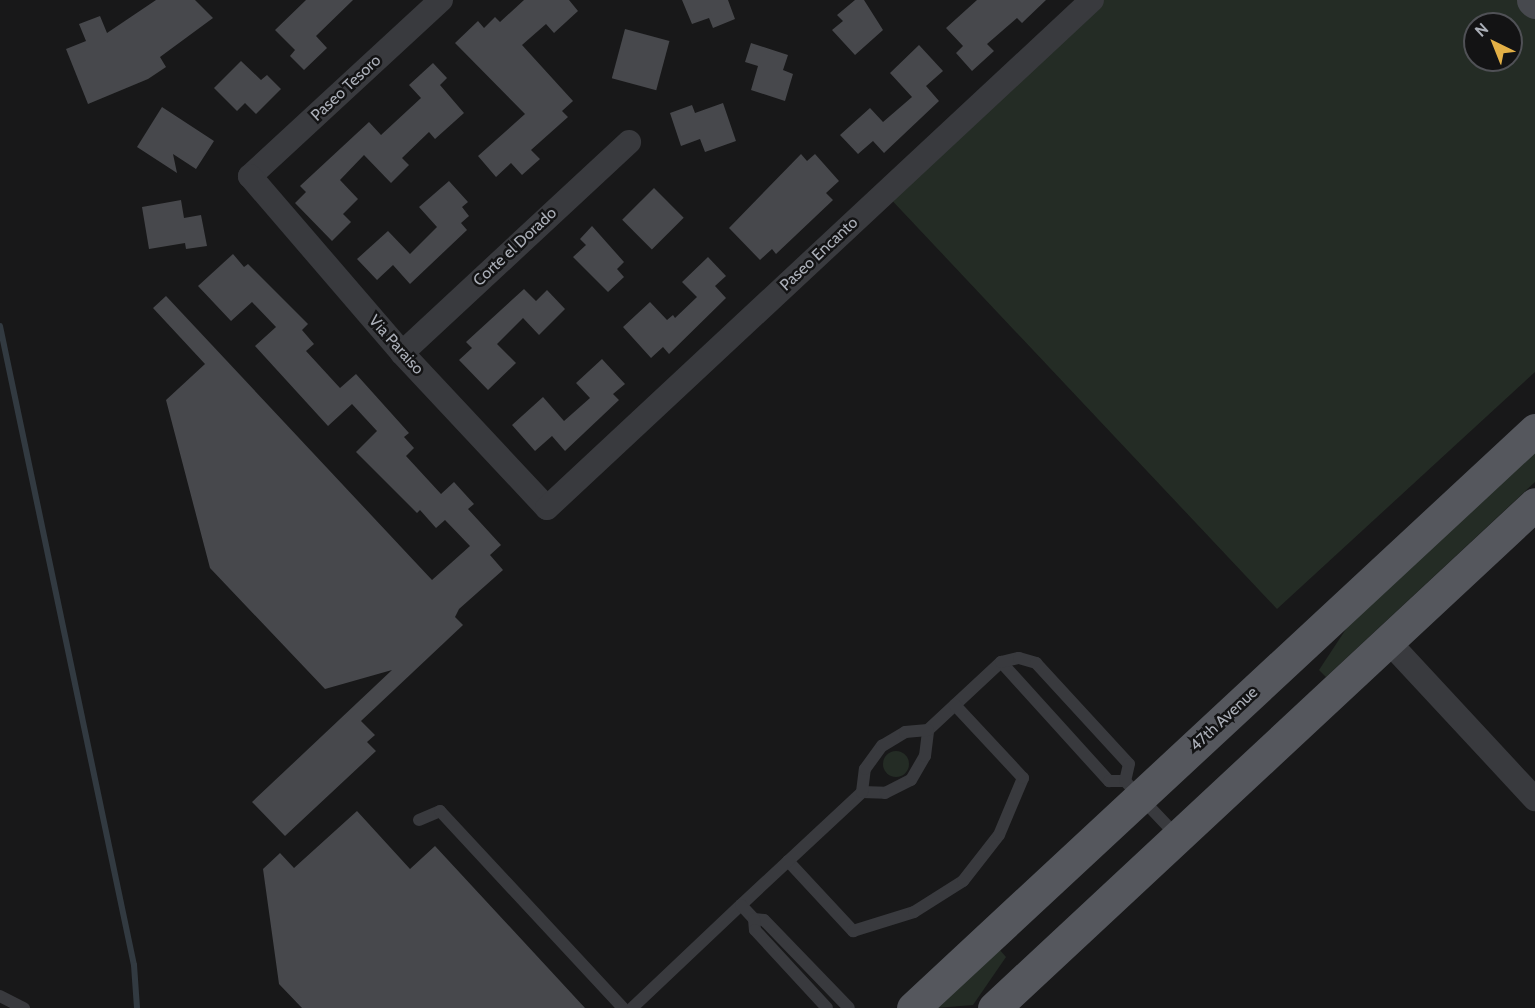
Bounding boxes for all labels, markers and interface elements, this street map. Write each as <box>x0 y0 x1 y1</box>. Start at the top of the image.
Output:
north arrow <box>1463 12 1523 72</box>
text: N <box>1471 19 1492 41</box>
street label: Paseo Tesoro <box>307 51 385 125</box>
street label: Corte el Dorado <box>469 204 561 290</box>
street label: Paseo Encanto <box>776 213 862 295</box>
street label: Via Paraiso <box>364 311 428 379</box>
street label: 47th Avenue <box>1186 683 1262 755</box>

